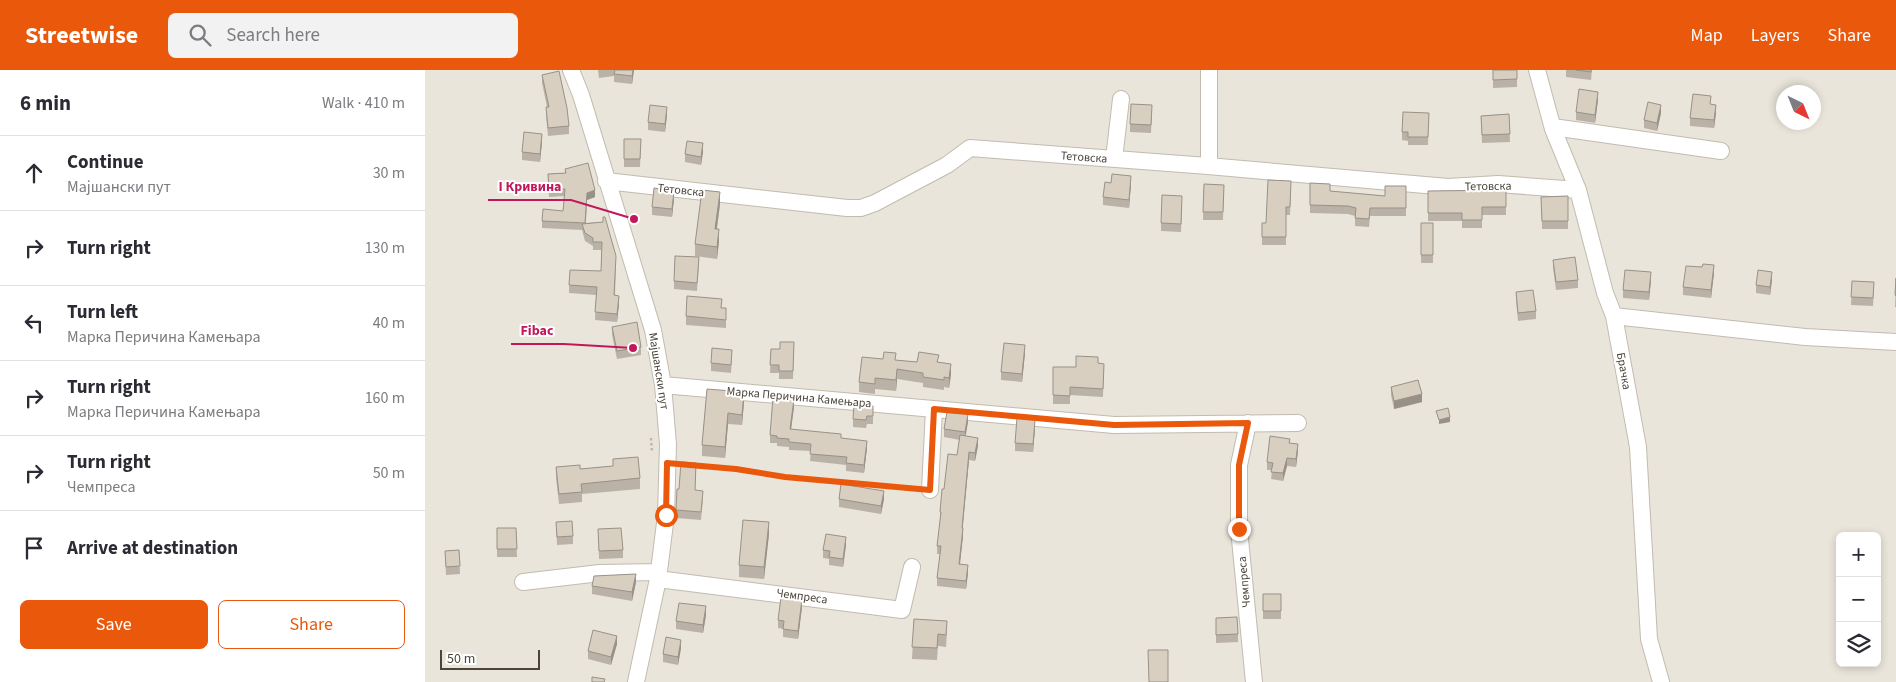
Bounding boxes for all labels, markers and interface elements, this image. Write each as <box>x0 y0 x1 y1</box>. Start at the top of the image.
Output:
search box <box>168 13 518 58</box>
text: Streetwise <box>25 18 138 53</box>
icon: search <box>186 21 214 49</box>
text: Search here <box>226 22 320 49</box>
text: Map <box>1691 23 1723 48</box>
text: Layers <box>1751 23 1800 48</box>
text: Share <box>1828 23 1871 48</box>
north arrow <box>1776 85 1821 130</box>
text: 6 min <box>20 88 71 118</box>
text: Walk · 410 m <box>322 92 405 114</box>
street label: Тетовска <box>1060 147 1108 168</box>
text: Continue <box>67 149 144 176</box>
icon: ahead <box>20 159 48 187</box>
text: 30 m <box>373 162 405 184</box>
callout: I Кривина <box>488 171 571 200</box>
text: Мајшански пут <box>67 176 171 198</box>
text: I Кривина <box>499 177 561 197</box>
street label: Тетовска <box>1464 178 1512 195</box>
street label: Тетовска <box>657 180 705 201</box>
icon: right <box>20 234 48 262</box>
text: Turn right <box>67 235 151 262</box>
text: 130 m <box>365 237 405 259</box>
text: Turn left <box>67 299 138 326</box>
icon: left <box>20 309 48 337</box>
text: 40 m <box>373 312 405 334</box>
callout: Fibac <box>511 315 564 344</box>
text: Fibac <box>521 321 554 341</box>
text: Марка Перичина Камењара <box>67 326 261 348</box>
street label: Мајшански пут <box>644 331 673 411</box>
street label: Брачка <box>1612 351 1635 391</box>
text: Turn right <box>67 374 151 401</box>
street label: Марка Перичина Камењара <box>726 383 872 412</box>
icon: right <box>20 384 48 412</box>
text: 160 m <box>365 387 405 409</box>
text: Марка Перичина Камењара <box>67 401 261 423</box>
text: Turn right <box>67 449 151 476</box>
icon: right <box>20 459 48 487</box>
text: 50 m <box>373 462 405 484</box>
text: Чемпреса <box>67 476 136 498</box>
route start <box>655 504 678 527</box>
route end <box>1228 518 1251 541</box>
map controls <box>1836 532 1881 667</box>
button: + <box>1836 532 1881 577</box>
icon: arrive <box>20 534 48 562</box>
text: Arrive at destination <box>67 535 238 562</box>
street label: Чемпреса <box>1234 556 1255 608</box>
button: − <box>1836 577 1881 622</box>
street label: Чемпреса <box>775 585 829 608</box>
button: Save <box>20 600 208 649</box>
button: Share <box>218 600 405 649</box>
button: layers <box>1836 622 1881 667</box>
scale bar <box>440 647 540 670</box>
text: 50 m <box>447 649 475 669</box>

